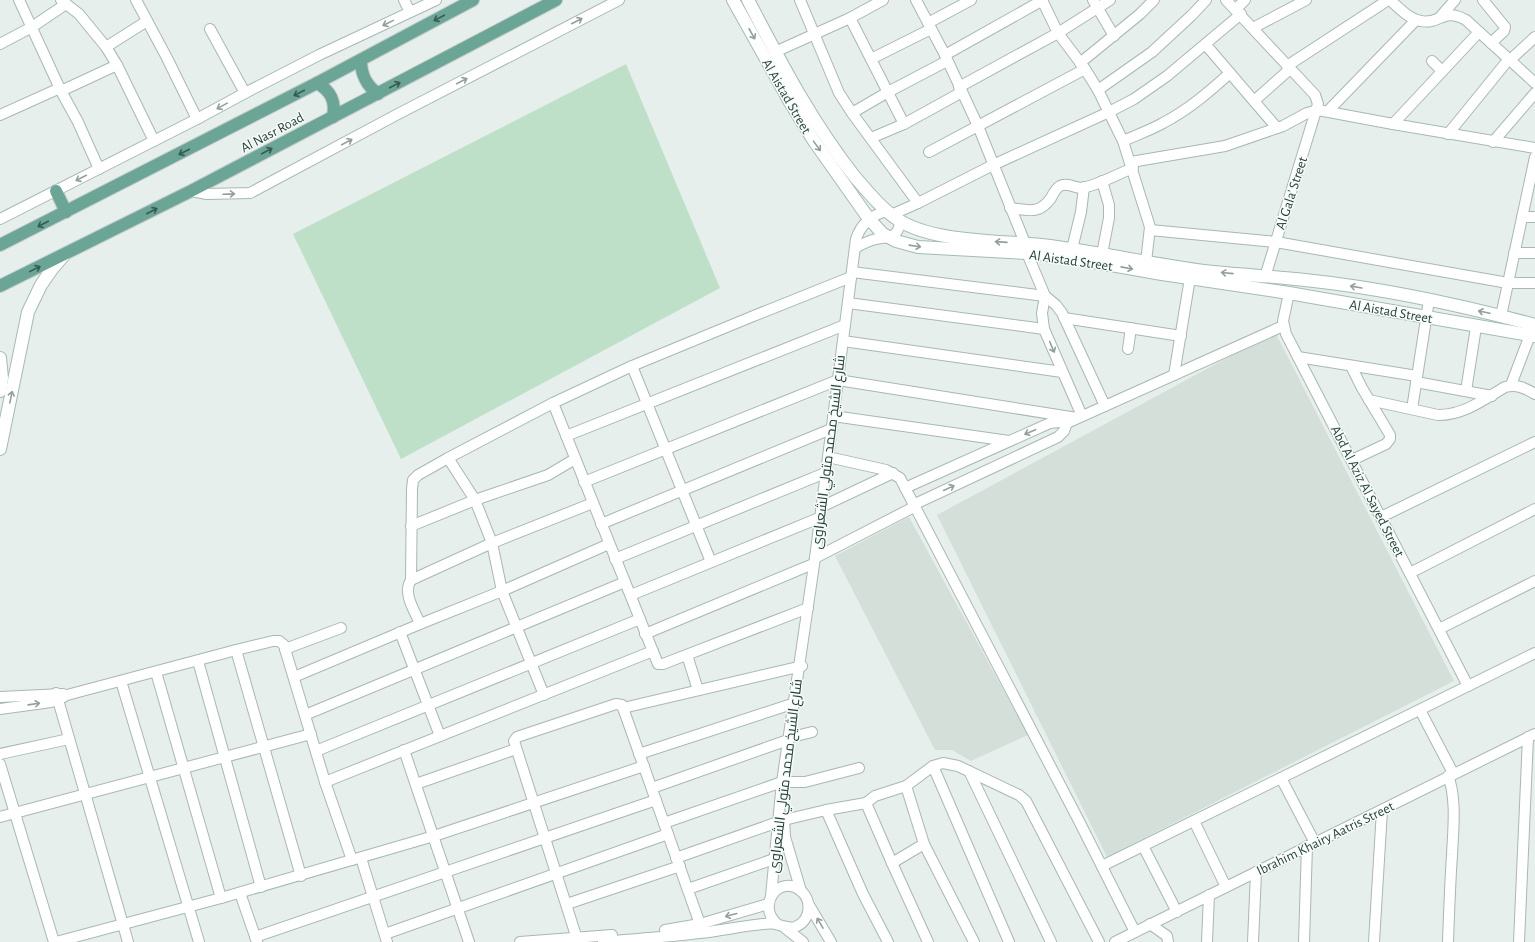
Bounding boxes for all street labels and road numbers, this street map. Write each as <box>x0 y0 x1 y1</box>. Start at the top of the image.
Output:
street label: Al Aistad Street <box>759 57 813 137</box>
street label: Al Nasr Road <box>239 110 306 155</box>
street label: Al Gala' Street <box>1274 155 1310 231</box>
street label: Al Aistad Street <box>1028 248 1114 274</box>
street label: Al Aistad Street <box>1348 298 1434 326</box>
street label: شارع الشيخ محمد متولي الشعراوى <box>810 354 852 550</box>
street label: Abd Al Aziz Al Sayed Street <box>1328 424 1407 560</box>
street label: شارع الشيخ محمد متولي الشعراوى <box>767 678 809 874</box>
street label: Ibrahim Khairy Aatris Street <box>1255 799 1397 878</box>

